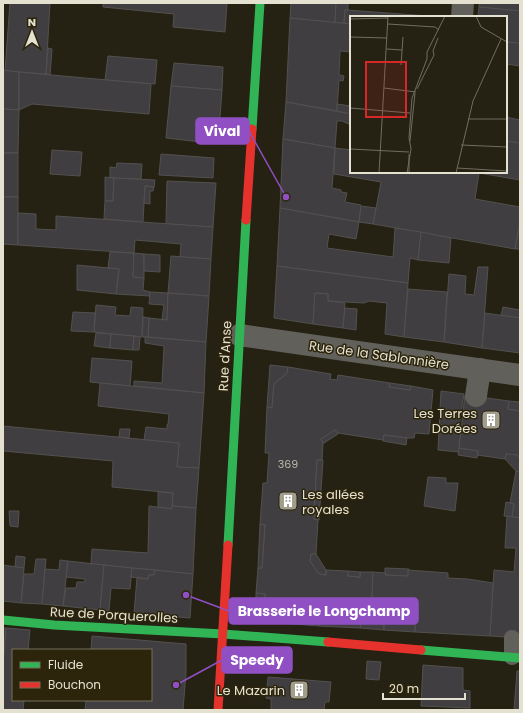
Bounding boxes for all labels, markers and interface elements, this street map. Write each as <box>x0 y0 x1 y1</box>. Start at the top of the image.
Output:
north arrow <box>12 12 52 52</box>
text: N <box>28 14 36 30</box>
inset map <box>350 16 507 173</box>
callout: Vival <box>196 118 249 144</box>
text: Vival <box>204 121 240 141</box>
street label: Rue d'Anse <box>214 320 236 392</box>
street label: Rue de la Sablonnière <box>308 336 450 374</box>
place label: Les Terres Dorées <box>413 404 477 438</box>
building icon: Les Terres Dorées <box>480 409 502 431</box>
house number: 369 <box>278 456 298 472</box>
place label: Les allées royales <box>302 485 364 519</box>
building icon: Les allées royales <box>277 490 299 512</box>
callout: Brasserie le Longchamp <box>229 598 418 624</box>
text: Brasserie le Longchamp <box>238 601 411 621</box>
street label: Rue de Porquerolles <box>49 602 179 628</box>
callout: Speedy <box>222 647 292 673</box>
legend <box>12 649 152 701</box>
text: Speedy <box>230 650 284 670</box>
text: Fluide <box>48 656 83 673</box>
scale bar <box>383 675 465 701</box>
text: Bouchon <box>48 676 101 693</box>
building icon: Le Mazarin <box>288 679 310 701</box>
text: 20 m <box>389 680 419 697</box>
place label: Le Mazarin <box>217 681 285 700</box>

